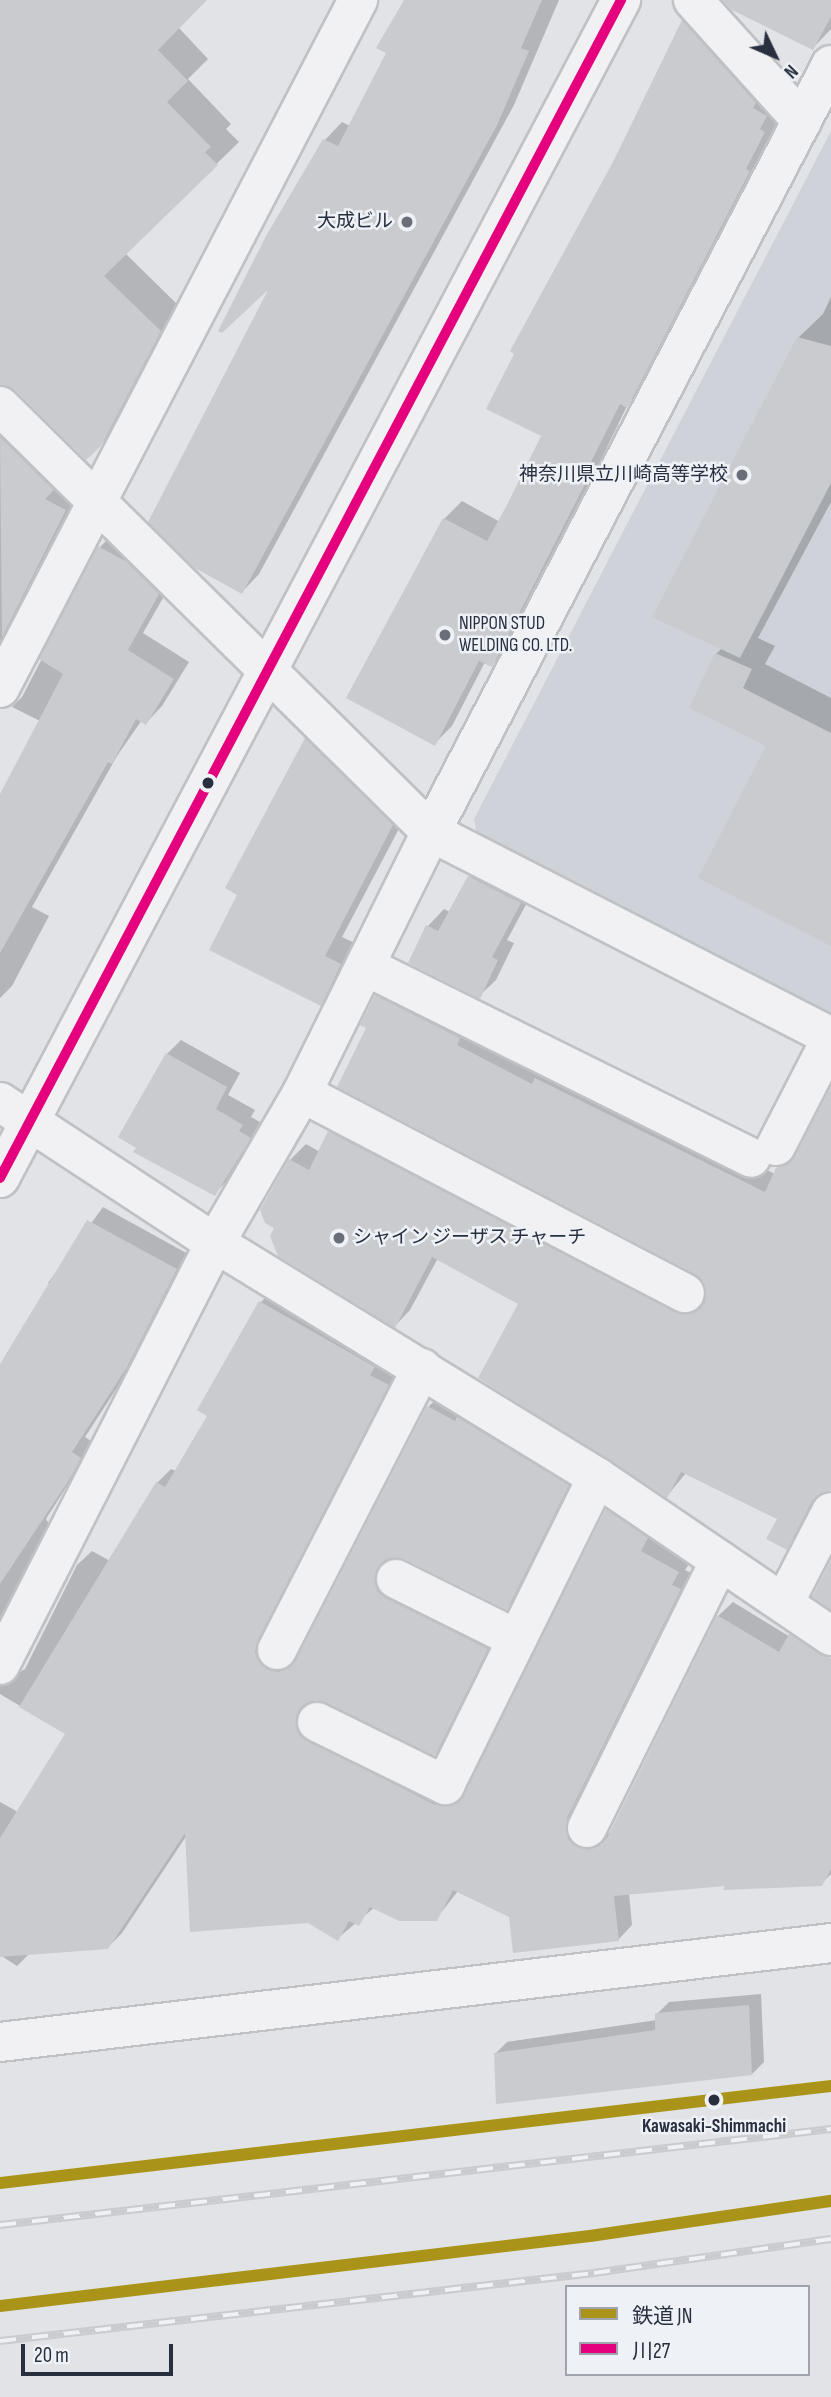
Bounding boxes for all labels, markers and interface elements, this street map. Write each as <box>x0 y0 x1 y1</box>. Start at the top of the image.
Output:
north arrow <box>740 21 810 91</box>
text: N <box>779 59 802 83</box>
place label: 大成ビル <box>317 211 393 233</box>
marker: 大成ビル <box>399 214 415 230</box>
place label: 神奈川県立川崎高等学校 <box>519 464 728 486</box>
marker: 神奈川県立川崎高等学校 <box>734 467 750 483</box>
place label: NIPPON STUD WELDING CO. LTD. <box>459 613 572 657</box>
marker: NIPPON STUD WELDING CO. LTD. <box>437 627 453 643</box>
unlabelled marker <box>201 776 215 790</box>
place label: シャイン ジーザス チャーチ <box>353 1227 587 1249</box>
marker: シャイン ジーザス チャーチ <box>331 1230 347 1246</box>
marker: Kawasaki-Shimmachi <box>702 2088 726 2112</box>
place label: Kawasaki-Shimmachi <box>642 2116 786 2138</box>
legend <box>565 2285 810 2376</box>
text: 鉄道 JN <box>632 2304 692 2329</box>
scale bar <box>24 2330 177 2374</box>
text: 川27 <box>632 2339 670 2364</box>
text: 20 m <box>34 2343 69 2368</box>

